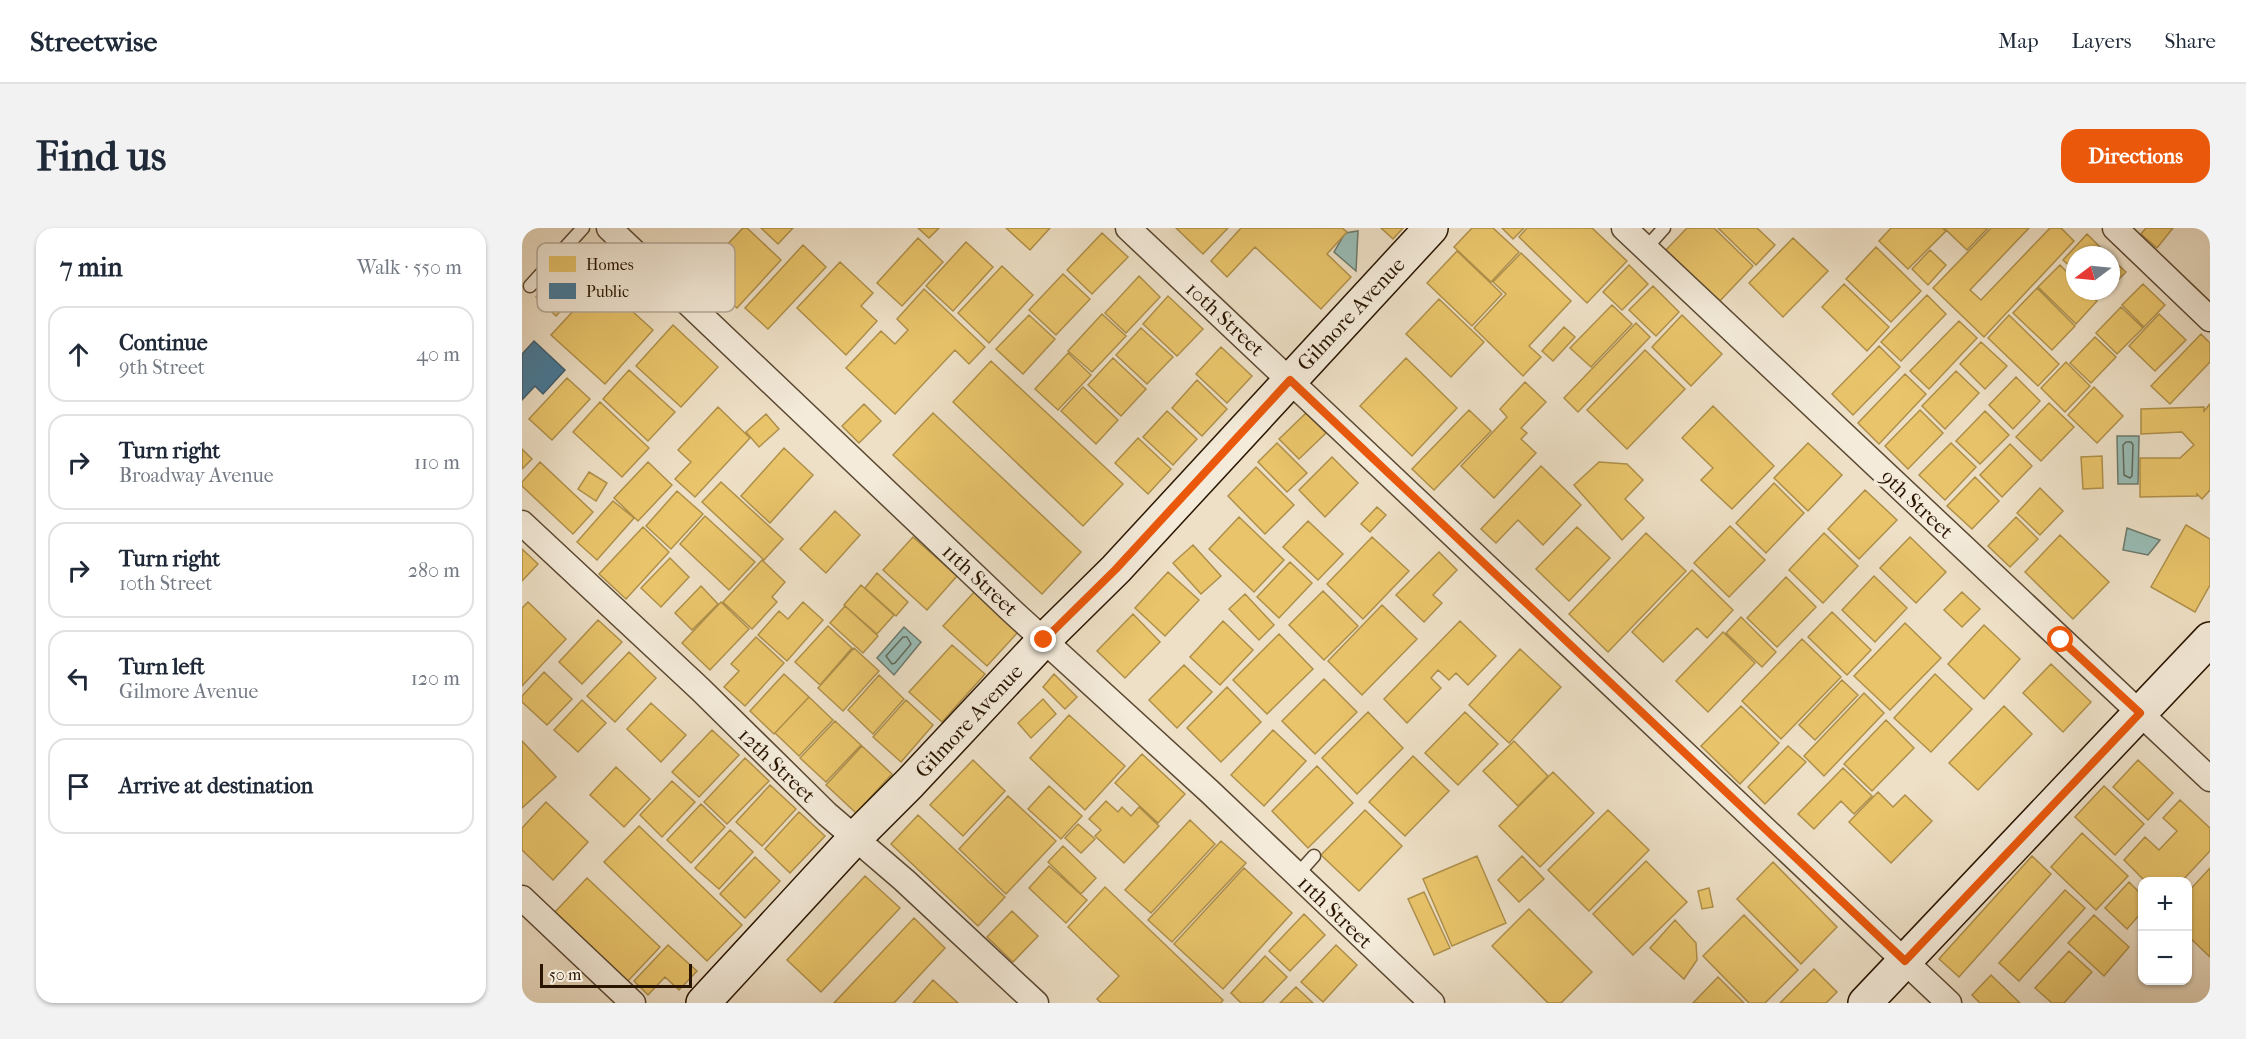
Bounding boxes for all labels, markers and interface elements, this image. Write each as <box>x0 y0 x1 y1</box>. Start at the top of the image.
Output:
text: Streetwise <box>30 25 157 58</box>
text: Map <box>1998 29 2039 53</box>
text: Layers <box>2072 29 2131 53</box>
text: Share <box>2164 29 2216 53</box>
button: Directions <box>2061 129 2210 183</box>
text: Find us <box>36 132 166 181</box>
legend <box>537 243 735 312</box>
north arrow <box>2066 246 2120 300</box>
text: 7 min <box>60 252 123 283</box>
street label: Gilmore Avenue <box>1292 252 1410 376</box>
text: Homes <box>586 255 634 274</box>
text: Walk · 550 m <box>357 256 462 279</box>
street label: 10th Street <box>1181 277 1269 362</box>
text: Public <box>586 282 629 301</box>
text: Continue <box>119 330 208 356</box>
icon: ahead <box>62 338 95 371</box>
text: 40 m <box>416 343 460 366</box>
text: 9th Street <box>119 356 205 379</box>
text: Turn right <box>119 438 220 464</box>
icon: right <box>62 446 95 479</box>
text: 110 m <box>414 451 460 474</box>
text: Broadway Avenue <box>119 464 274 487</box>
street label: 9th Street <box>1876 464 1959 544</box>
street label: 11th Street <box>937 539 1023 621</box>
text: Turn right <box>119 546 220 572</box>
icon: right <box>62 554 95 587</box>
text: 280 m <box>408 559 460 582</box>
text: 10th Street <box>119 572 213 595</box>
route end <box>1030 626 1056 652</box>
route start <box>2047 626 2073 652</box>
text: Turn left <box>119 654 205 680</box>
street label: Gilmore Avenue <box>910 659 1028 783</box>
icon: left <box>62 662 95 695</box>
text: 120 m <box>411 667 460 690</box>
text: Gilmore Avenue <box>119 680 258 703</box>
street label: 12th Street <box>734 722 821 808</box>
icon: arrive <box>62 770 95 803</box>
text: Arrive at destination <box>119 773 313 799</box>
street label: 11th Street <box>1293 871 1378 954</box>
map controls <box>2138 877 2192 985</box>
button: + <box>2138 877 2192 931</box>
button: − <box>2138 931 2192 985</box>
scale bar <box>540 961 692 988</box>
text: 50 m <box>549 965 581 984</box>

